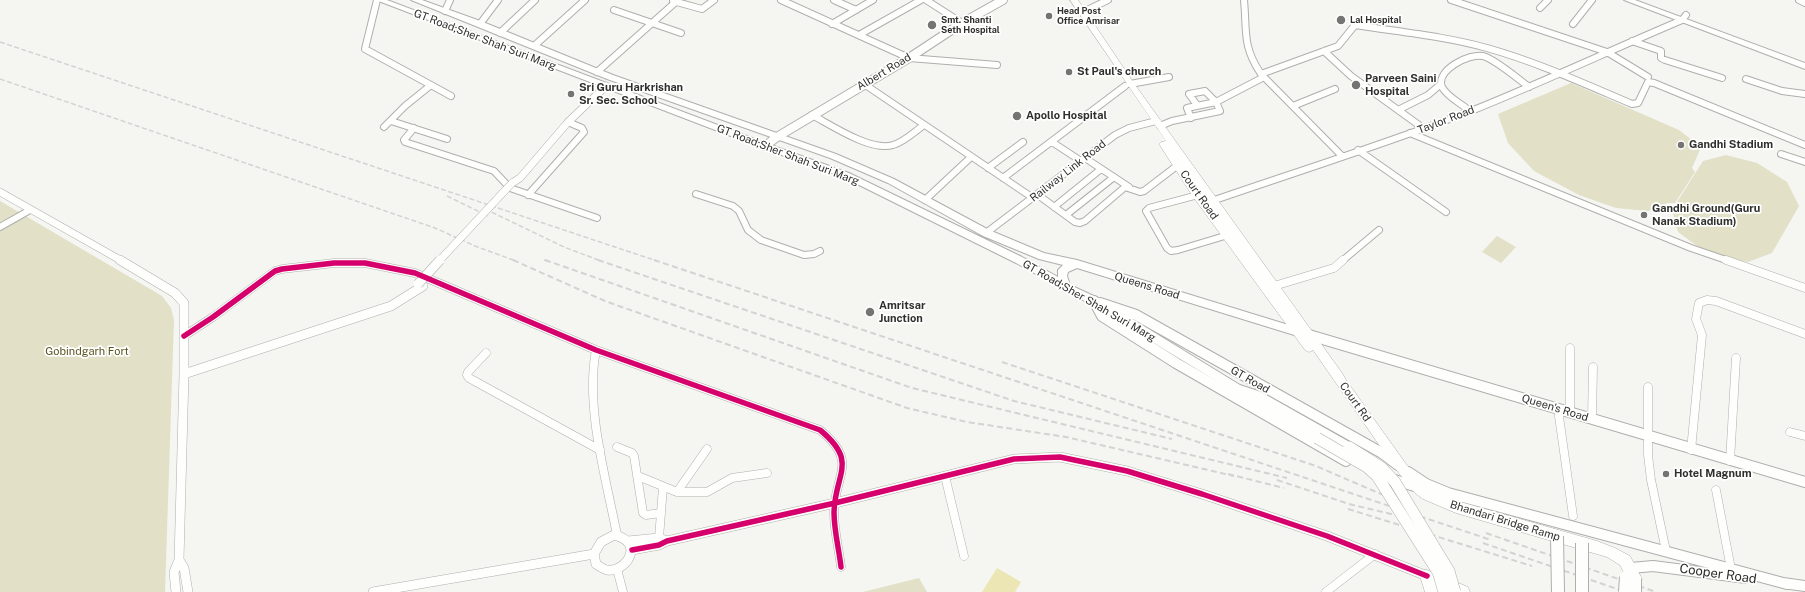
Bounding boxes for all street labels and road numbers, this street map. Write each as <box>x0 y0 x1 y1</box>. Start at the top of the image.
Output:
street label: GT Road;Sher Shah Suri Marg <box>412 7 558 73</box>
street label: Albert Road <box>854 51 914 93</box>
street label: Taylor Road <box>1416 103 1476 137</box>
street label: GT Road;Sher Shah Suri Marg <box>715 122 861 188</box>
street label: Railway Link Road <box>1027 137 1109 205</box>
street label: Court Road <box>1177 168 1221 222</box>
street label: GT Road;Sher Shah Suri Marg <box>1020 257 1158 345</box>
street label: Queens Road <box>1113 270 1181 302</box>
street label: GT Road <box>1228 364 1272 396</box>
street label: Court Rd <box>1337 380 1373 424</box>
street label: Queen's Road <box>1520 392 1590 424</box>
street label: Bhandari Bridge Ramp <box>1448 498 1562 544</box>
street label: Cooper Road <box>1678 561 1758 587</box>

